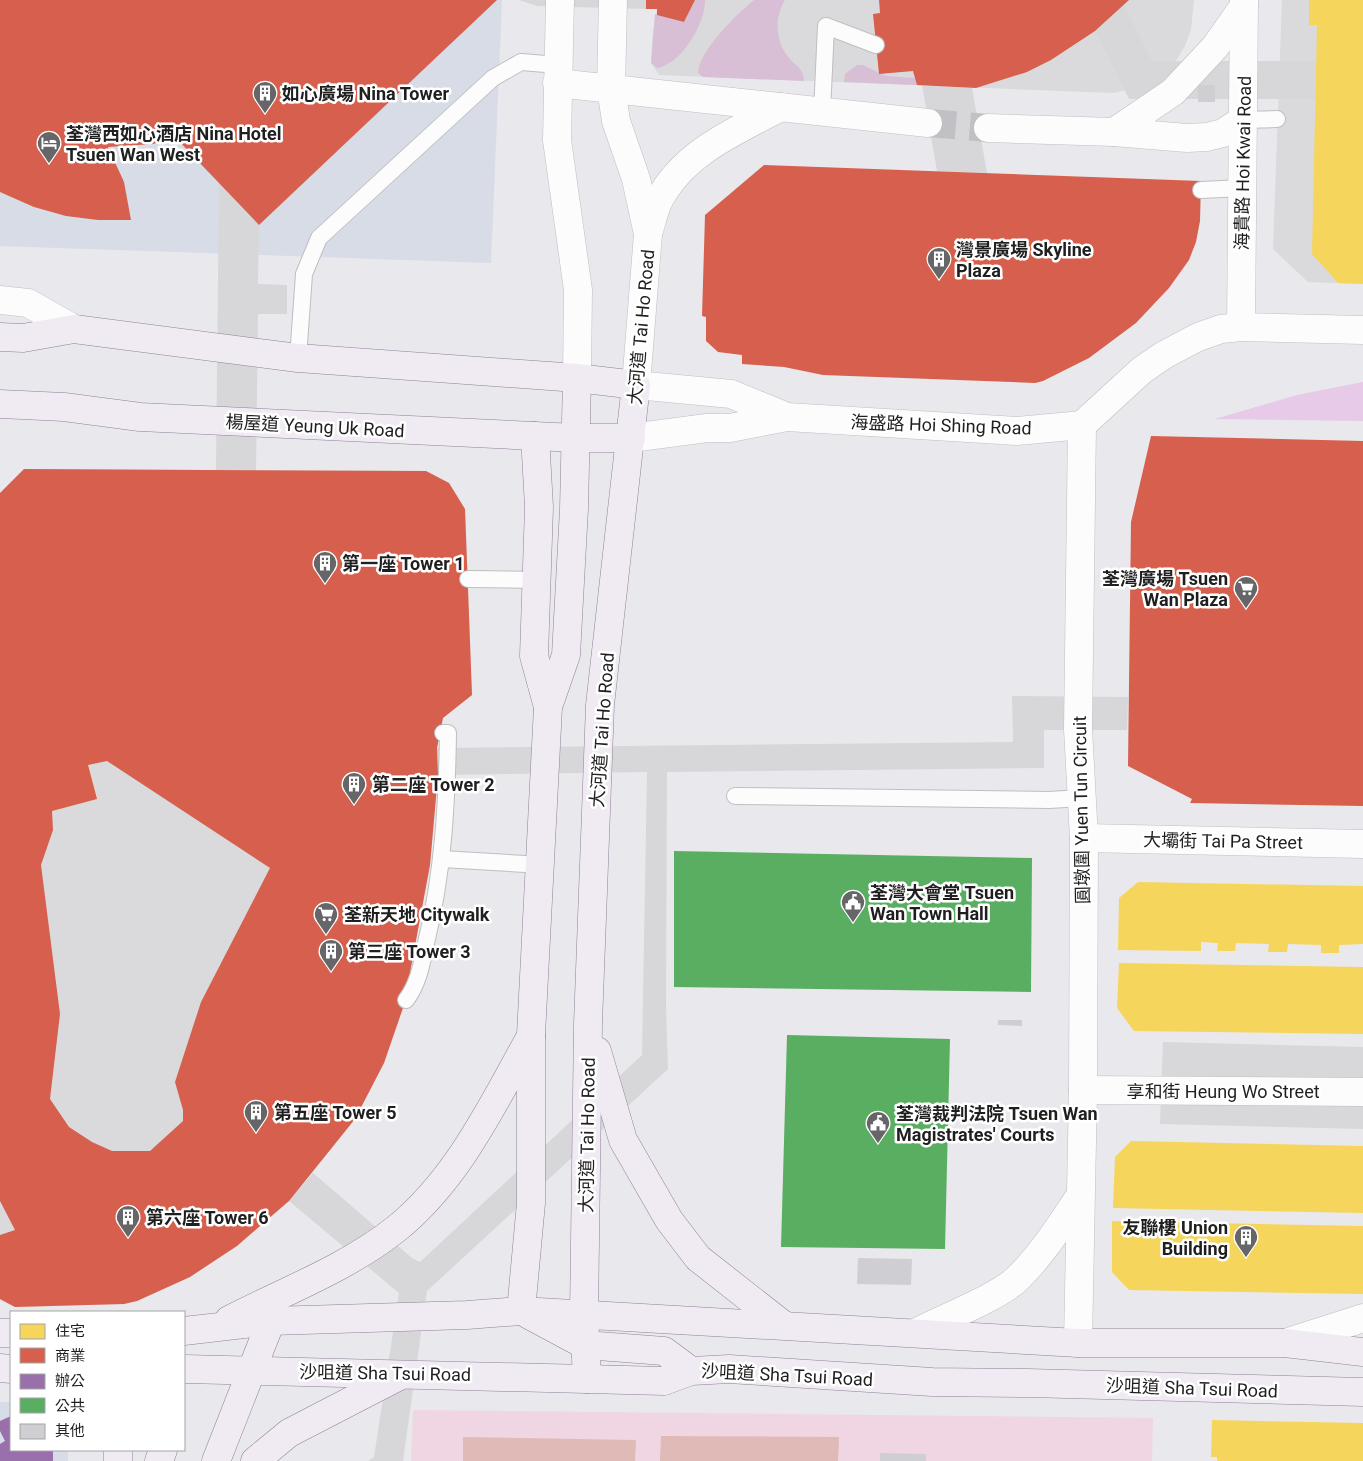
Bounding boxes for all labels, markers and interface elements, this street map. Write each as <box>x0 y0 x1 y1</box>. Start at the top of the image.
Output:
street label: 海貴路 Hoi Kwai Road <box>1231 76 1255 250</box>
building icon: 如心廣場 Nina Tower <box>252 80 278 114</box>
place label: 如心廣場 Nina Tower <box>282 83 449 104</box>
place label: 荃灣西如心酒店 Nina Hotel Tsuen Wan West <box>66 123 282 165</box>
hotel icon: 荃灣西如心酒店 Nina Hotel Tsuen Wan West <box>36 130 62 164</box>
place label: 灣景廣場 Skyline Plaza <box>956 239 1092 281</box>
building icon: 灣景廣場 Skyline Plaza <box>926 246 952 280</box>
street label: 大河道 Tai Ho Road <box>624 249 658 405</box>
street label: 楊屋道 Yeung Uk Road <box>225 411 405 441</box>
street label: 海盛路 Hoi Shing Road <box>850 411 1032 439</box>
building icon: 第一座 Tower 1 <box>312 550 338 584</box>
place label: 第一座 Tower 1 <box>342 553 465 574</box>
place label: 荃灣廣場 Tsuen Wan Plaza <box>1102 568 1228 610</box>
supermarket icon: 荃灣廣場 Tsuen Wan Plaza <box>1233 575 1259 609</box>
street label: 大河道 Tai Ho Road <box>586 652 618 808</box>
street label: 圓墩圍 Yuen Tun Circuit <box>1069 716 1093 904</box>
building icon: 第二座 Tower 2 <box>341 771 367 805</box>
place label: 第二座 Tower 2 <box>372 774 495 795</box>
street label: 大壩街 Tai Pa Street <box>1143 829 1303 853</box>
place label: 荃灣大會堂 Tsuen Wan Town Hall <box>870 882 1014 924</box>
public building icon: 荃灣大會堂 Tsuen Wan Town Hall <box>840 889 866 923</box>
supermarket icon: 荃新天地 Citywalk <box>313 901 339 935</box>
place label: 荃新天地 Citywalk <box>344 904 490 925</box>
building icon: 第三座 Tower 3 <box>318 938 344 972</box>
place label: 第三座 Tower 3 <box>348 941 471 962</box>
street label: 大河道 Tai Ho Road <box>575 1057 599 1213</box>
street label: 享和街 Heung Wo Street <box>1126 1081 1320 1102</box>
building icon: 第五座 Tower 5 <box>243 1099 269 1133</box>
place label: 第五座 Tower 5 <box>274 1102 397 1123</box>
place label: 荃灣裁判法院 Tsuen Wan Magistrates' Courts <box>896 1103 1098 1145</box>
public building icon: 荃灣裁判法院 Tsuen Wan Magistrates' Courts <box>865 1110 891 1144</box>
building icon: 第六座 Tower 6 <box>115 1204 141 1238</box>
place label: 第六座 Tower 6 <box>146 1207 269 1228</box>
place label: 友聯樓 Union Building <box>1123 1217 1228 1259</box>
building icon: 友聯樓 Union Building <box>1233 1224 1259 1258</box>
legend <box>10 1311 185 1451</box>
text: 住宅 <box>55 1322 85 1340</box>
text: 商業 <box>55 1347 85 1365</box>
street label: 沙咀道 Sha Tsui Road <box>701 1360 873 1390</box>
street label: 沙咀道 Sha Tsui Road <box>299 1361 471 1385</box>
text: 辦公 <box>55 1372 85 1390</box>
street label: 沙咀道 Sha Tsui Road <box>1106 1375 1278 1401</box>
text: 公共 <box>55 1397 85 1415</box>
text: 其他 <box>55 1422 85 1440</box>

